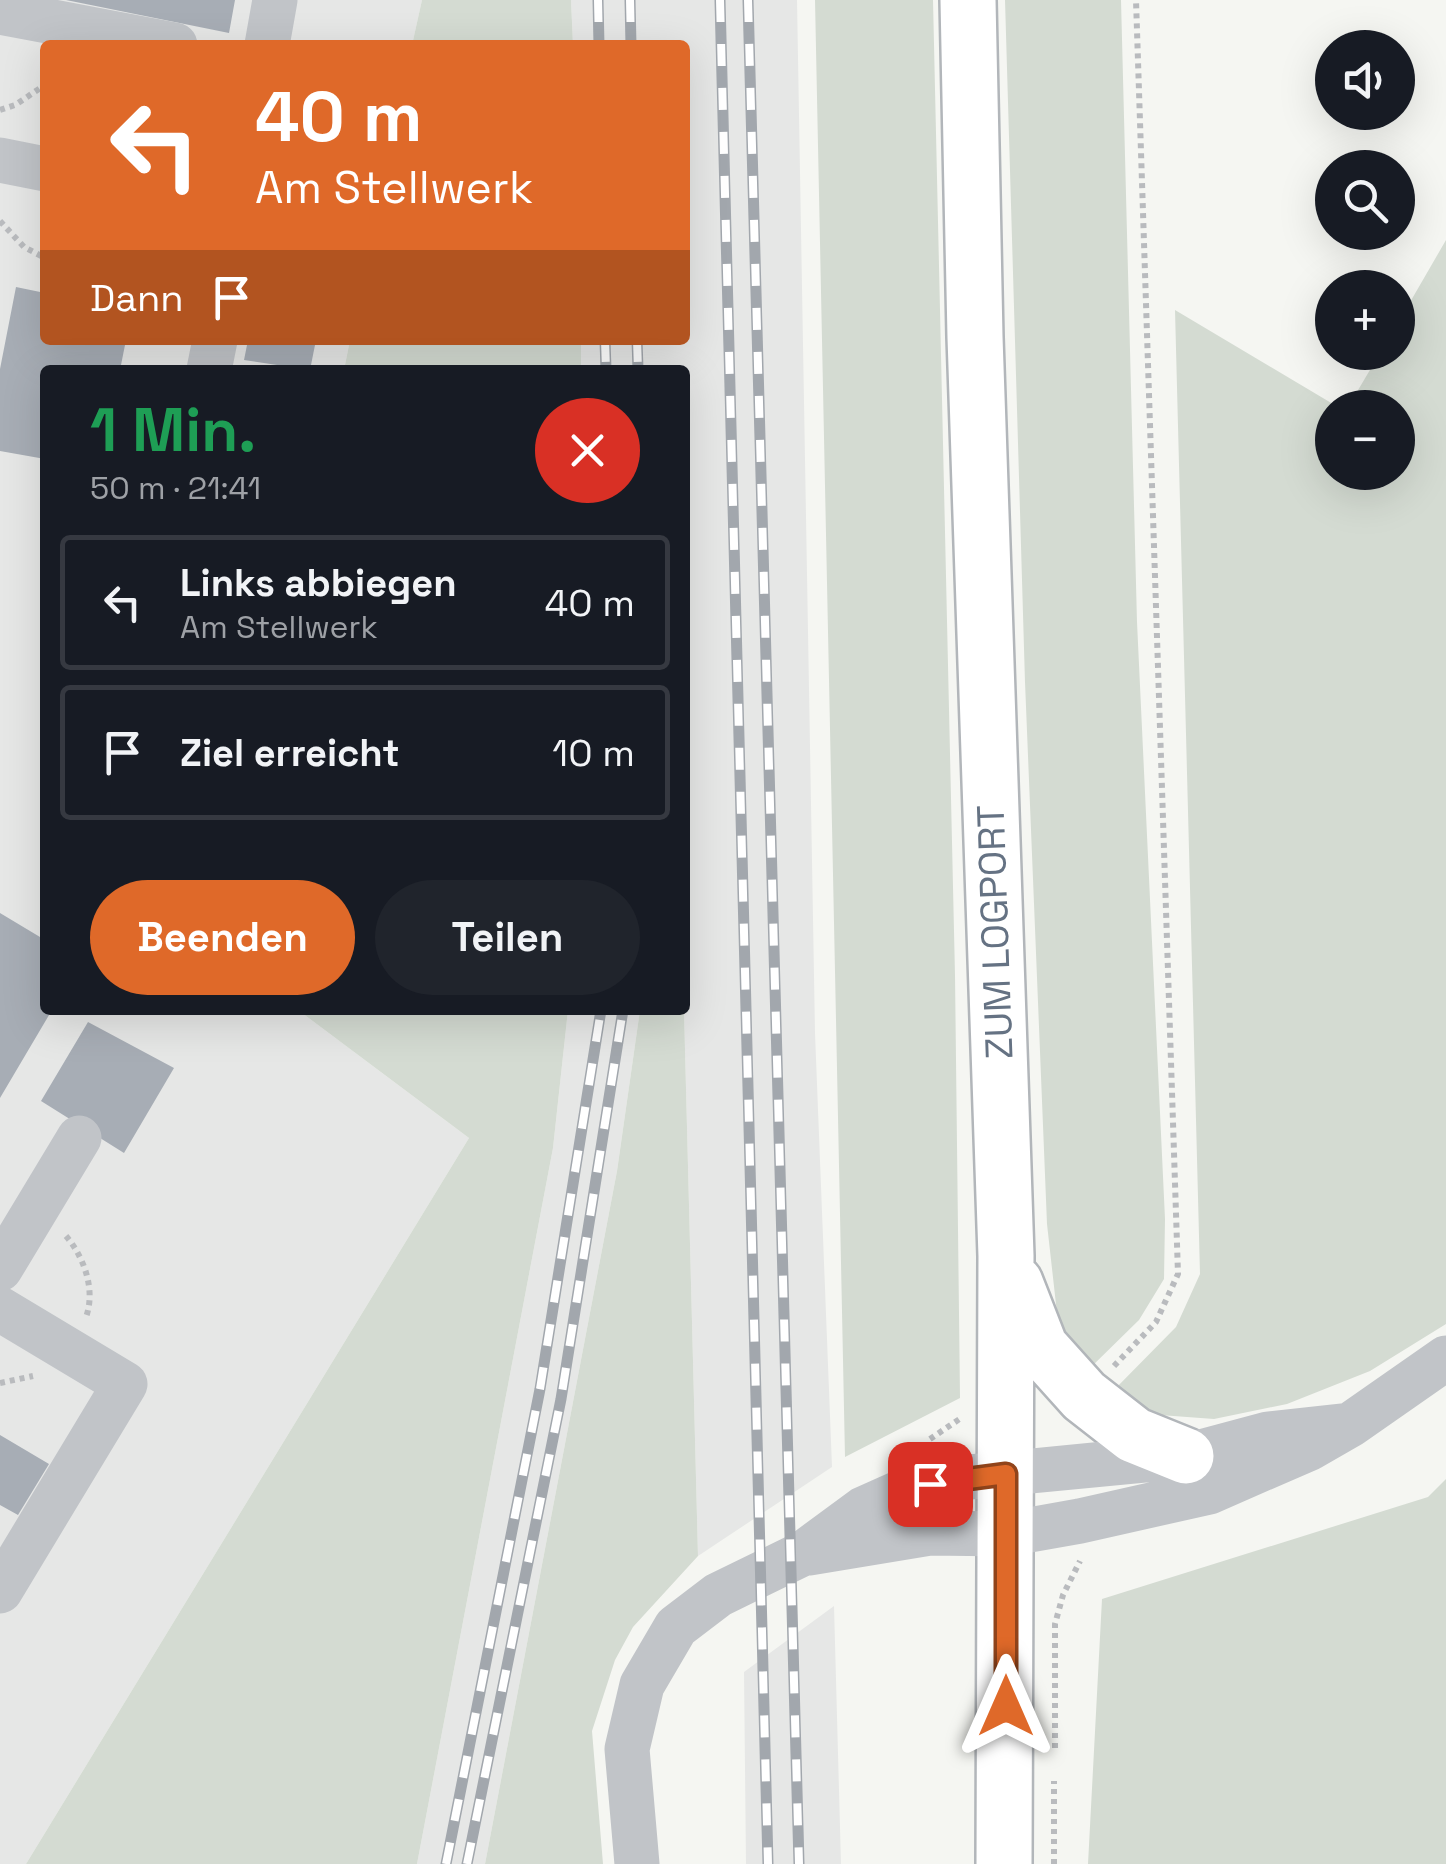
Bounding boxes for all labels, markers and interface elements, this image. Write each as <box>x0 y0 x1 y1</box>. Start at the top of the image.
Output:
map controls <box>1315 30 1415 490</box>
button: sound <box>1315 30 1415 130</box>
text: 40 m <box>255 72 422 161</box>
icon: left <box>90 80 220 210</box>
button: search <box>1315 150 1415 250</box>
text: Am Stellwerk <box>255 159 533 216</box>
icon: arrive <box>204 270 259 325</box>
button: + <box>1315 270 1415 370</box>
text: Dann <box>90 274 184 322</box>
button: − <box>1315 390 1415 490</box>
text: 1 Min. <box>90 392 256 469</box>
button: close <box>535 398 640 503</box>
text: 50 m · 21:41 <box>90 468 261 508</box>
text: Links abbiegen <box>180 559 457 607</box>
icon: left <box>95 575 150 630</box>
text: 40 m <box>544 579 635 627</box>
text: Am Stellwerk <box>180 607 378 647</box>
icon: arrive <box>95 725 150 780</box>
text: Ziel erreicht <box>180 729 400 777</box>
text: 10 m <box>552 729 635 777</box>
street label: ZUM LOGPORT <box>967 804 1023 1060</box>
button: Beenden <box>90 880 355 995</box>
button: Teilen <box>375 880 640 995</box>
pin <box>888 1442 973 1527</box>
icon: arrive <box>903 1457 958 1512</box>
position arrow <box>954 1654 1058 1758</box>

